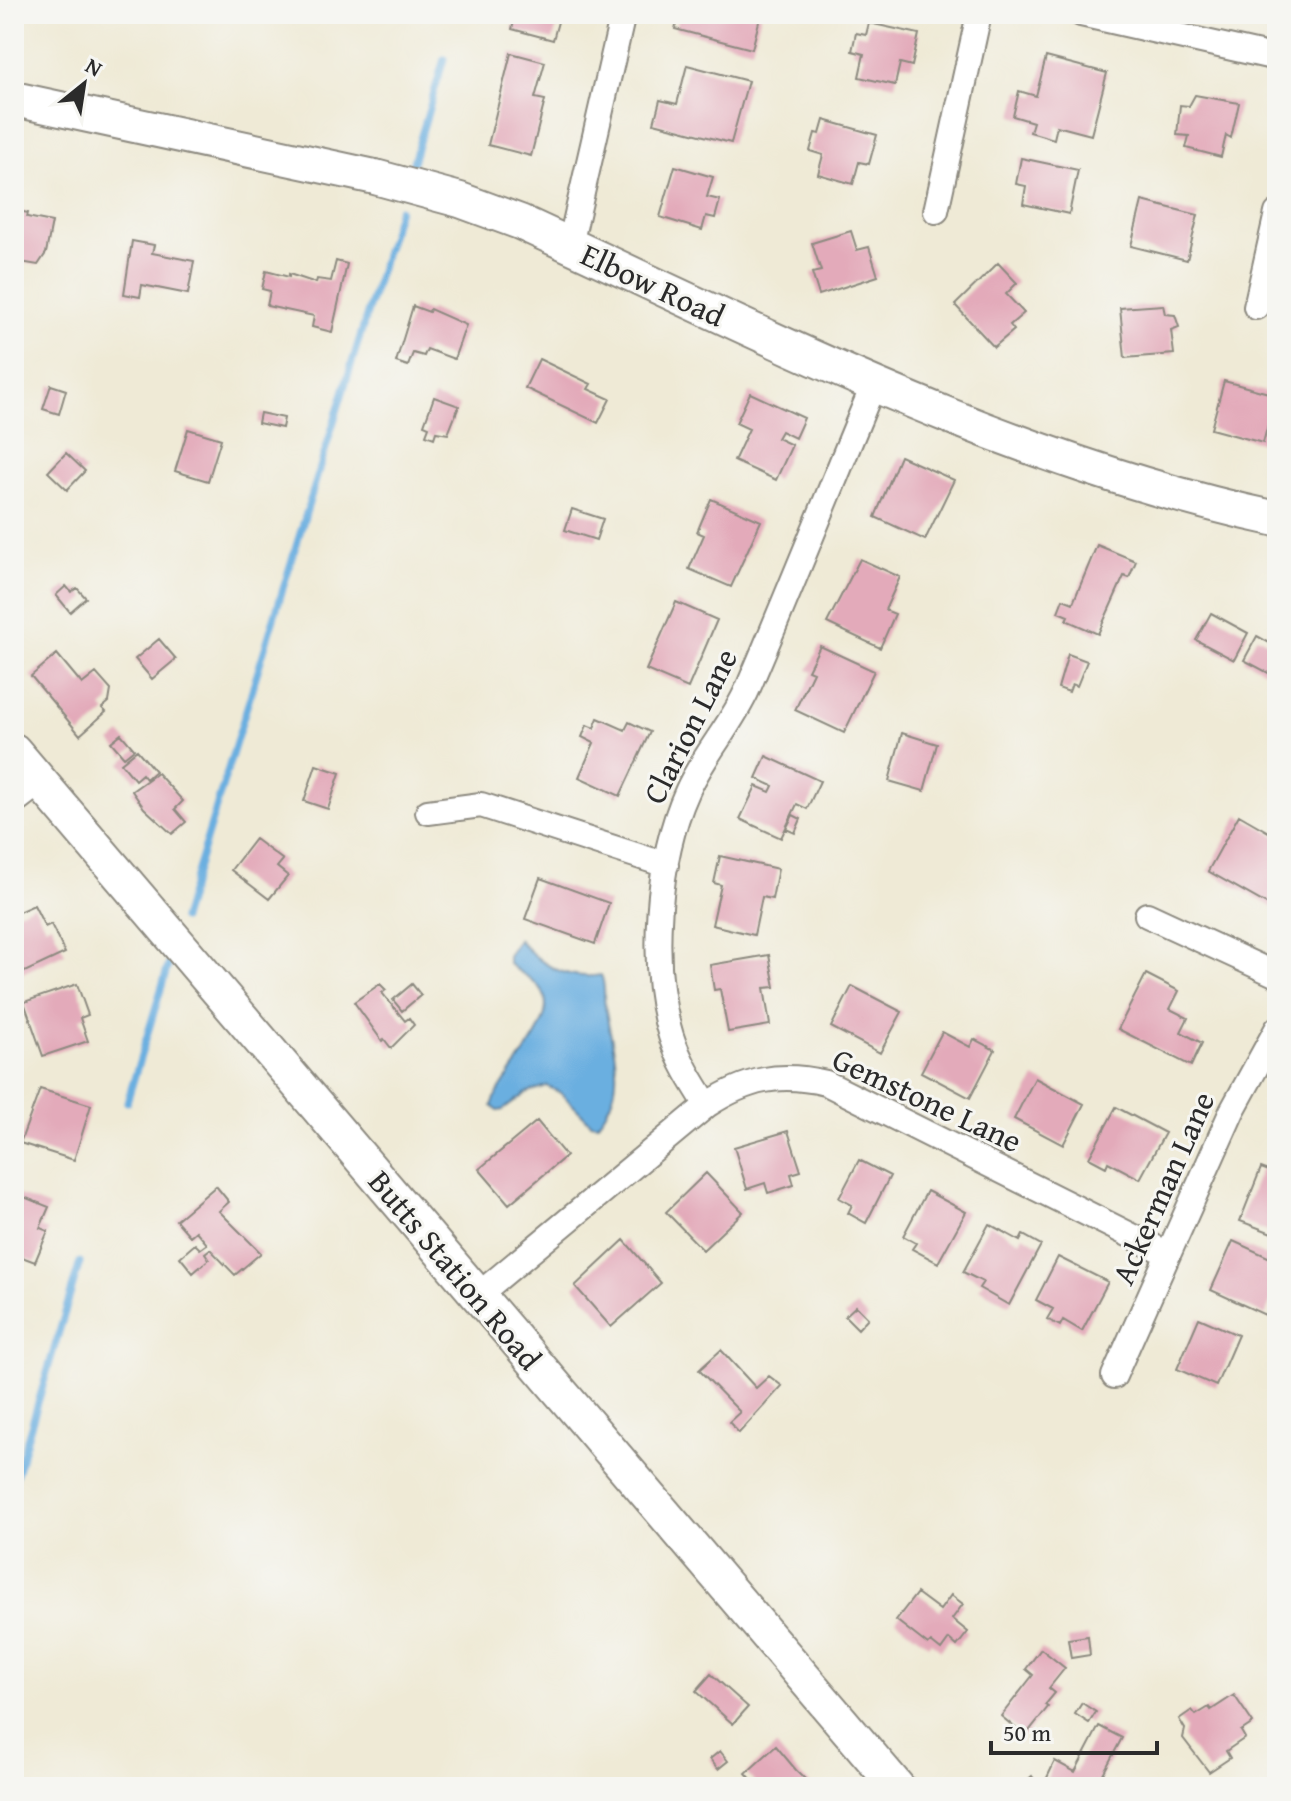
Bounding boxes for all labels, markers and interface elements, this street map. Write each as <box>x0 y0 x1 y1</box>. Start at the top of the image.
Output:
north arrow <box>44 44 124 124</box>
text: N <box>80 49 109 84</box>
street label: Elbow Road <box>573 231 733 338</box>
street label: Clarion Lane <box>630 640 749 812</box>
street label: Gemstone Lane <box>825 1035 1030 1164</box>
street label: Ackerman Lane <box>1099 1084 1226 1292</box>
street label: Butts Station Road <box>358 1159 553 1380</box>
scale bar <box>991 1705 1157 1755</box>
text: 50 m <box>1003 1715 1051 1750</box>

